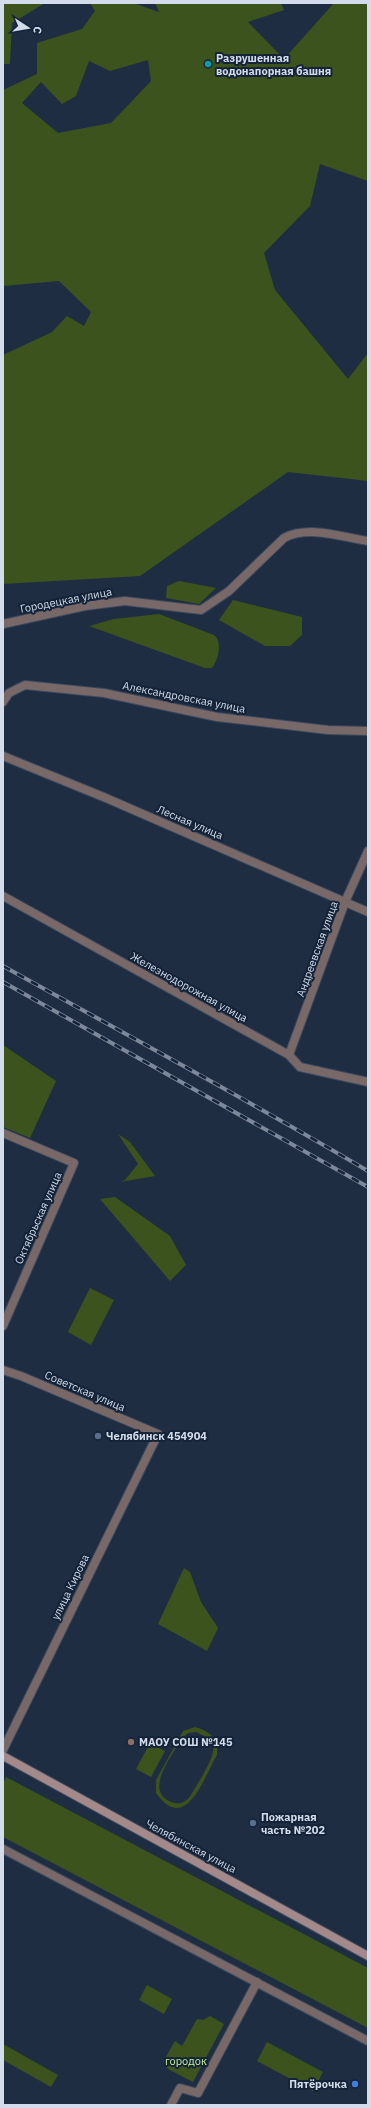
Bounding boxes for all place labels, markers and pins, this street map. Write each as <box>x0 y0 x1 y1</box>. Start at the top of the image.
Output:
place label: Разрушенная водонапорная башня <box>216 51 331 78</box>
marker: Разрушенная водонапорная башня <box>203 59 213 69</box>
place label: Челябинск 454904 <box>106 1429 207 1443</box>
marker: Челябинск 454904 <box>93 1431 103 1441</box>
place label: МАОУ СОШ №145 <box>139 1735 233 1749</box>
marker: МАОУ СОШ №145 <box>126 1737 136 1747</box>
place label: Пожарная часть №202 <box>261 1810 325 1837</box>
marker: Пожарная часть №202 <box>248 1818 258 1828</box>
place label: Пятёрочка <box>289 2077 347 2091</box>
marker: Пятёрочка <box>350 2079 360 2089</box>

